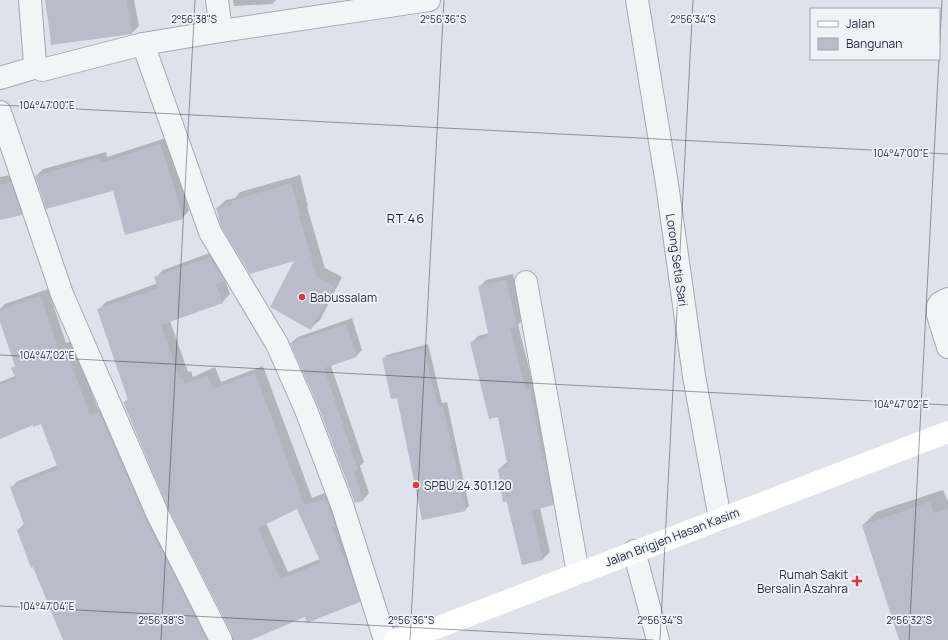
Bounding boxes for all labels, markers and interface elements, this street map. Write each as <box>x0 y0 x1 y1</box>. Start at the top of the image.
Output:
legend <box>810 8 940 60</box>
text: 2°56'38"S <box>171 12 217 26</box>
text: 2°56'36"S <box>420 12 466 26</box>
text: 2°56'34"S <box>670 12 716 26</box>
text: Jalan <box>846 15 875 32</box>
text: Bangunan <box>846 35 902 52</box>
text: 104°47'00"E <box>19 98 75 112</box>
text: 104°47'00"E <box>873 146 929 160</box>
district label: RT.46 <box>387 209 425 227</box>
street label: Lorong Setia Sari <box>662 213 692 307</box>
place label: Babussalam <box>310 289 377 306</box>
marker: Babussalam <box>297 292 307 302</box>
text: 104°47'02"E <box>20 348 75 362</box>
text: 104°47'02"E <box>874 397 929 411</box>
place label: SPBU 24.301.120 <box>424 477 512 494</box>
marker: SPBU 24.301.120 <box>411 480 421 490</box>
street label: Jalan Brigjen Hasan Kasim <box>602 504 742 570</box>
place label: Rumah Sakit Bersalin Aszahra <box>757 566 848 597</box>
marker: Rumah Sakit Bersalin Aszahra <box>851 575 863 587</box>
text: 104°47'04"E <box>20 599 75 613</box>
text: 2°56'38"S <box>138 613 184 627</box>
text: 2°56'36"S <box>388 613 434 627</box>
text: 2°56'34"S <box>637 613 683 627</box>
text: 2°56'32"S <box>886 613 932 627</box>

